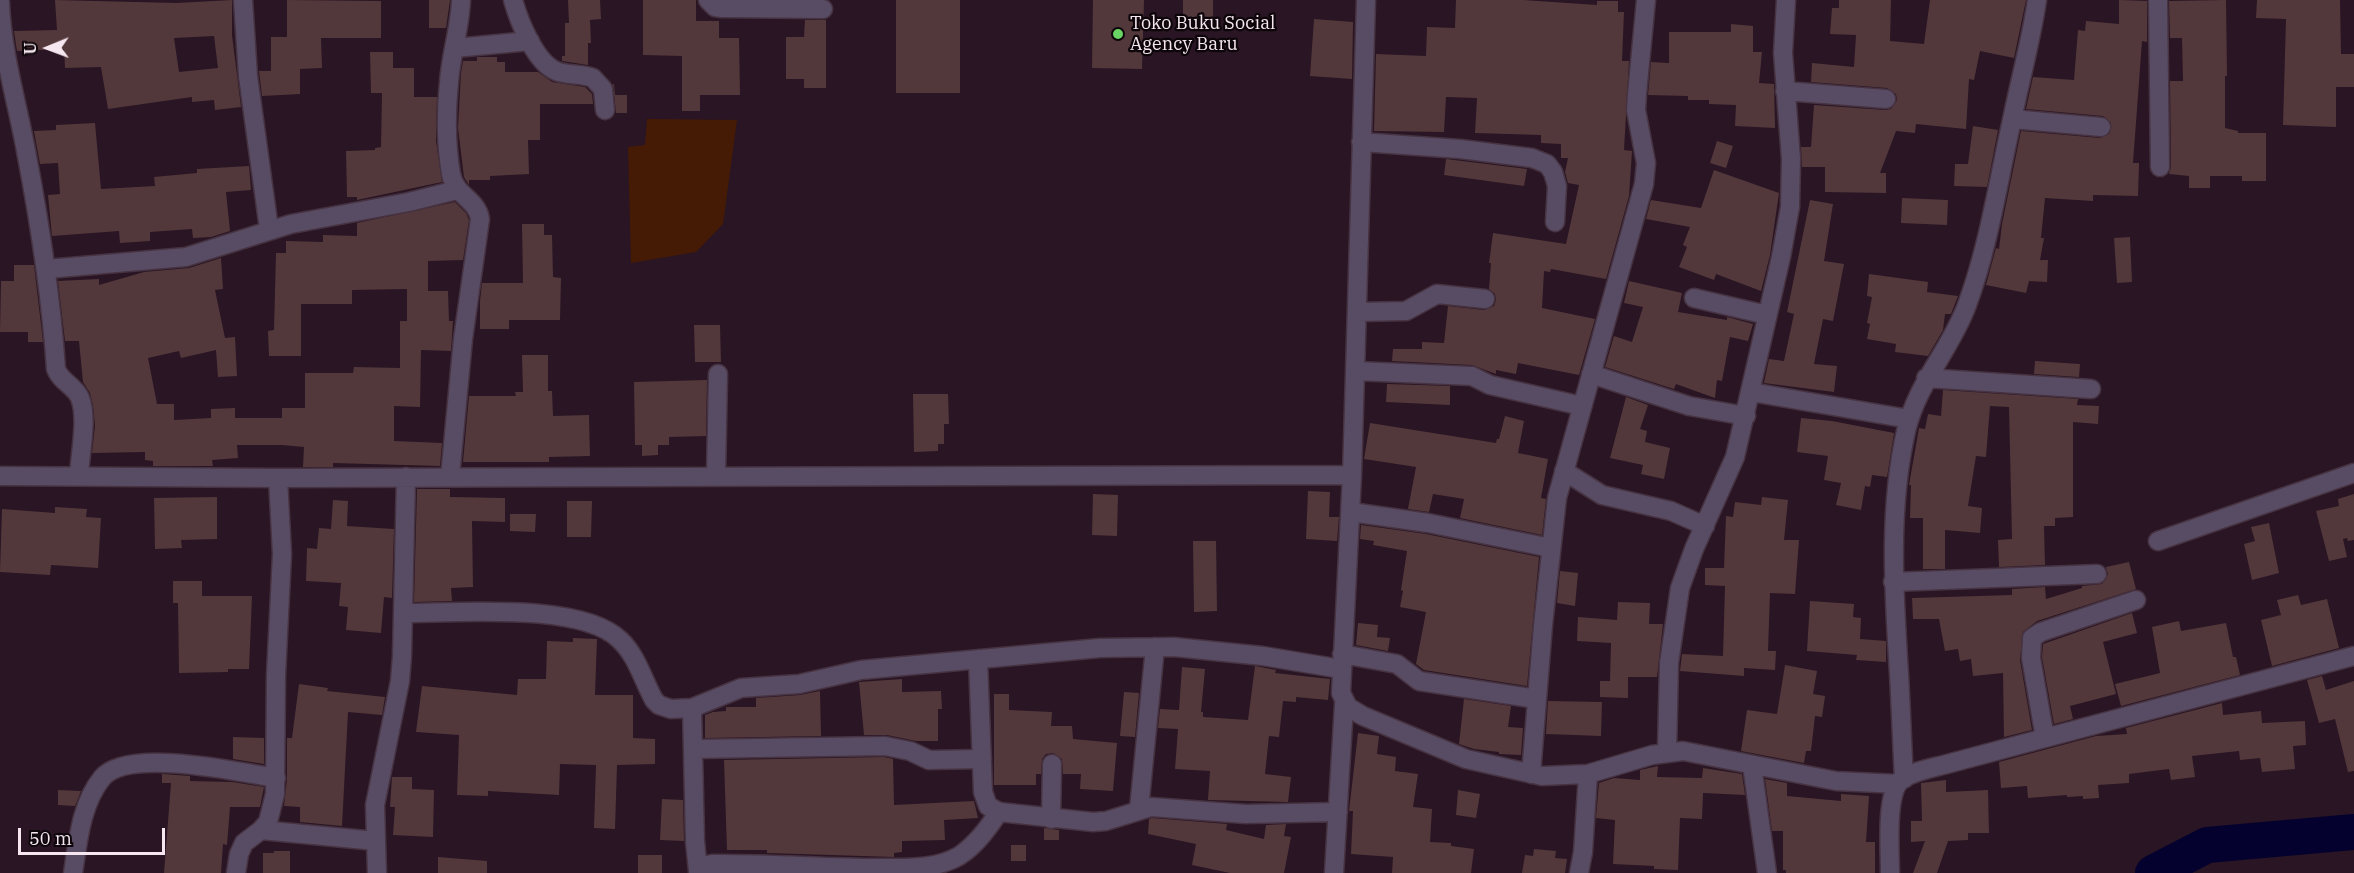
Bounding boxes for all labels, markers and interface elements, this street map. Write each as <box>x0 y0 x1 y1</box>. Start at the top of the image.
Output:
place label: Toko Buku Social Agency Baru <box>1130 13 1275 56</box>
north arrow <box>18 18 78 78</box>
marker: Toko Buku Social Agency Baru <box>1111 27 1125 41</box>
text: U <box>20 42 40 55</box>
scale bar <box>21 816 168 854</box>
text: 50 m <box>29 827 72 850</box>

